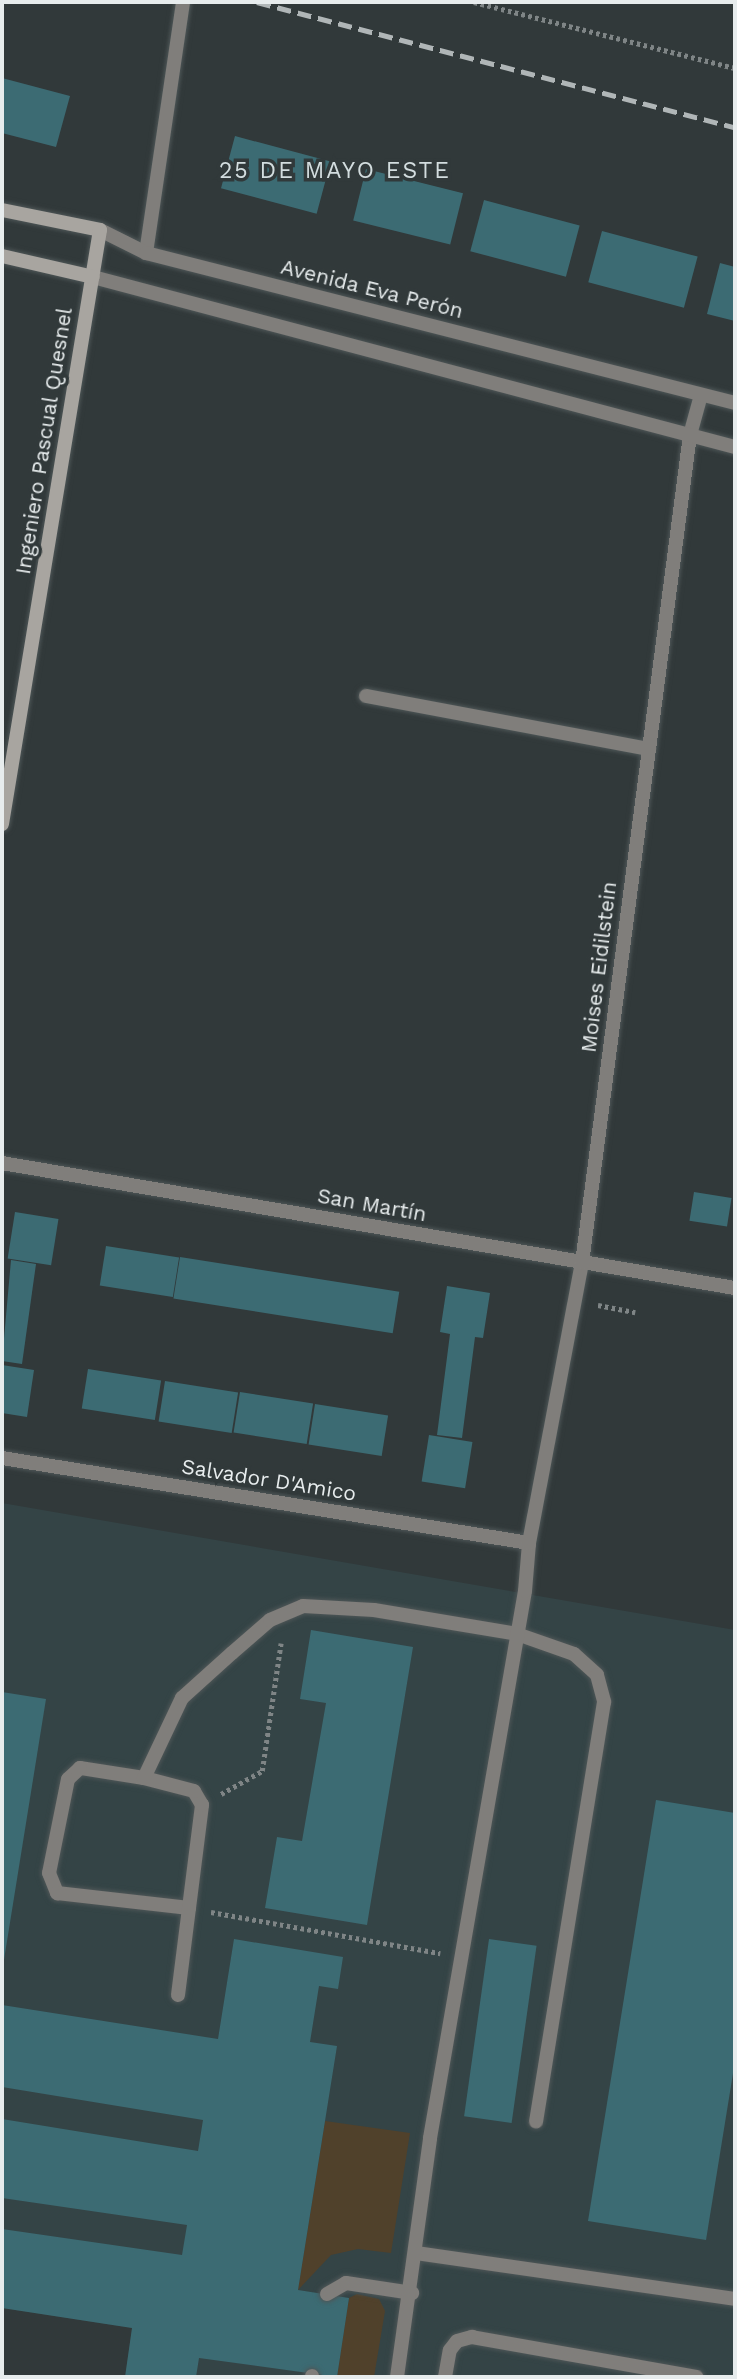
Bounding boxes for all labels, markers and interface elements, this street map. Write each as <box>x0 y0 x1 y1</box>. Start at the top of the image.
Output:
district label: 25 DE MAYO ESTE <box>221 157 449 185</box>
street label: Avenida Eva Perón <box>278 254 466 324</box>
street label: Ingeniero Pascual Quesnel <box>10 305 78 577</box>
street label: Moises Eidilstein <box>576 880 622 1054</box>
street label: San Martín <box>315 1183 429 1227</box>
street label: Salvador D'Amico <box>180 1454 358 1506</box>

